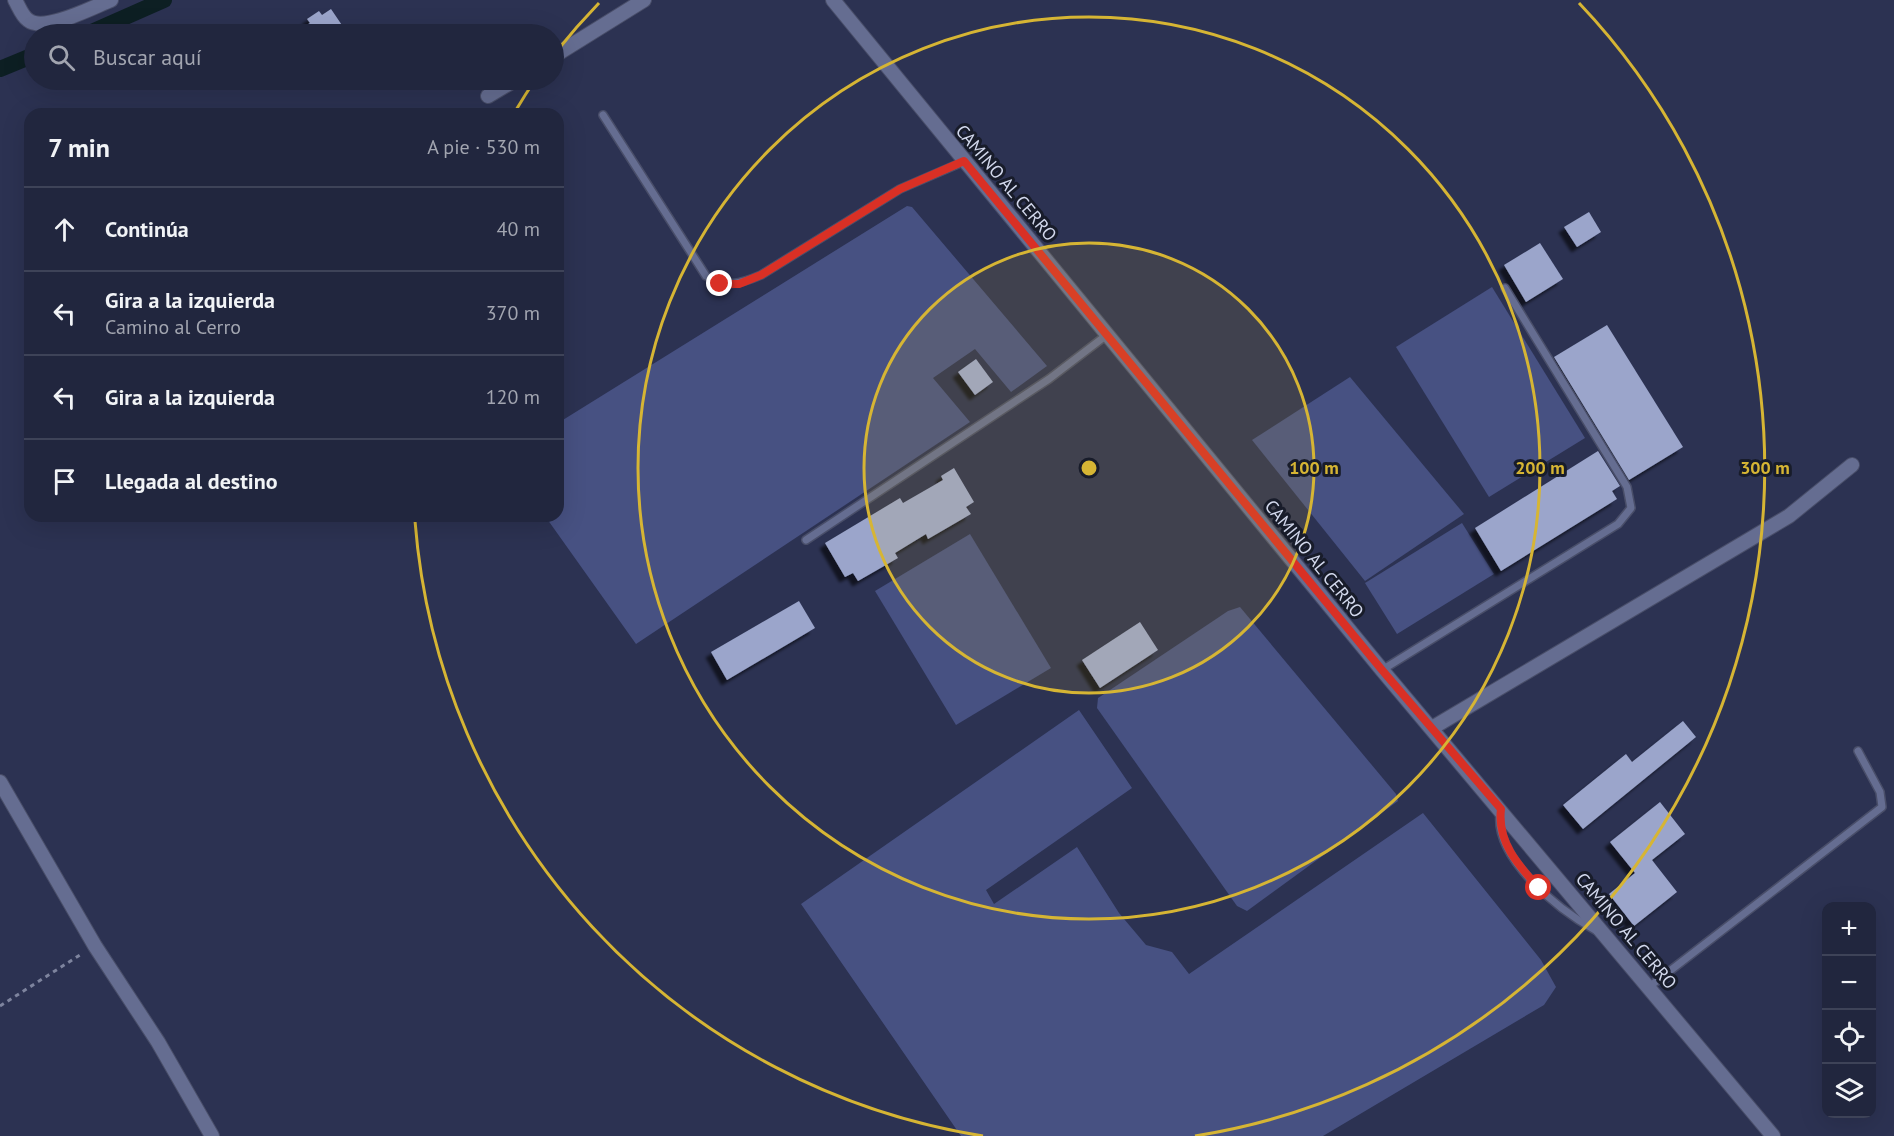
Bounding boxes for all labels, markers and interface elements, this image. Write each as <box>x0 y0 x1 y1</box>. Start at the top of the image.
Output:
search box <box>24 24 564 90</box>
icon: search <box>45 41 78 74</box>
text: Buscar aquí <box>93 43 202 71</box>
street label: CAMINO AL CERRO <box>951 120 1062 246</box>
text: 7 min <box>48 131 110 164</box>
text: A pie · 530 m <box>427 134 540 160</box>
icon: ahead <box>48 213 81 246</box>
text: Continúa <box>105 215 189 243</box>
text: 40 m <box>497 216 540 242</box>
route end <box>706 270 732 296</box>
text: Gira a la izquierda <box>105 286 275 314</box>
icon: left <box>48 297 81 330</box>
text: 370 m <box>486 300 540 326</box>
text: Camino al Cerro <box>105 314 241 340</box>
icon: left <box>48 381 81 414</box>
text: Gira a la izquierda <box>105 383 275 411</box>
text: 120 m <box>486 384 540 410</box>
text: 100 m <box>1289 456 1339 479</box>
text: 200 m <box>1515 456 1565 479</box>
text: 300 m <box>1740 456 1790 479</box>
centre of rings <box>1079 458 1099 478</box>
icon: arrive <box>48 465 81 498</box>
text: Llegada al destino <box>105 467 278 495</box>
street label: CAMINO AL CERRO <box>1260 495 1369 622</box>
street label: CAMINO AL CERRO <box>1571 868 1682 994</box>
route start <box>1525 874 1551 900</box>
map controls <box>1822 902 1876 1118</box>
button: + <box>1822 902 1876 956</box>
button: − <box>1822 956 1876 1010</box>
button: locate <box>1822 1010 1876 1064</box>
button: layers <box>1822 1064 1876 1118</box>

